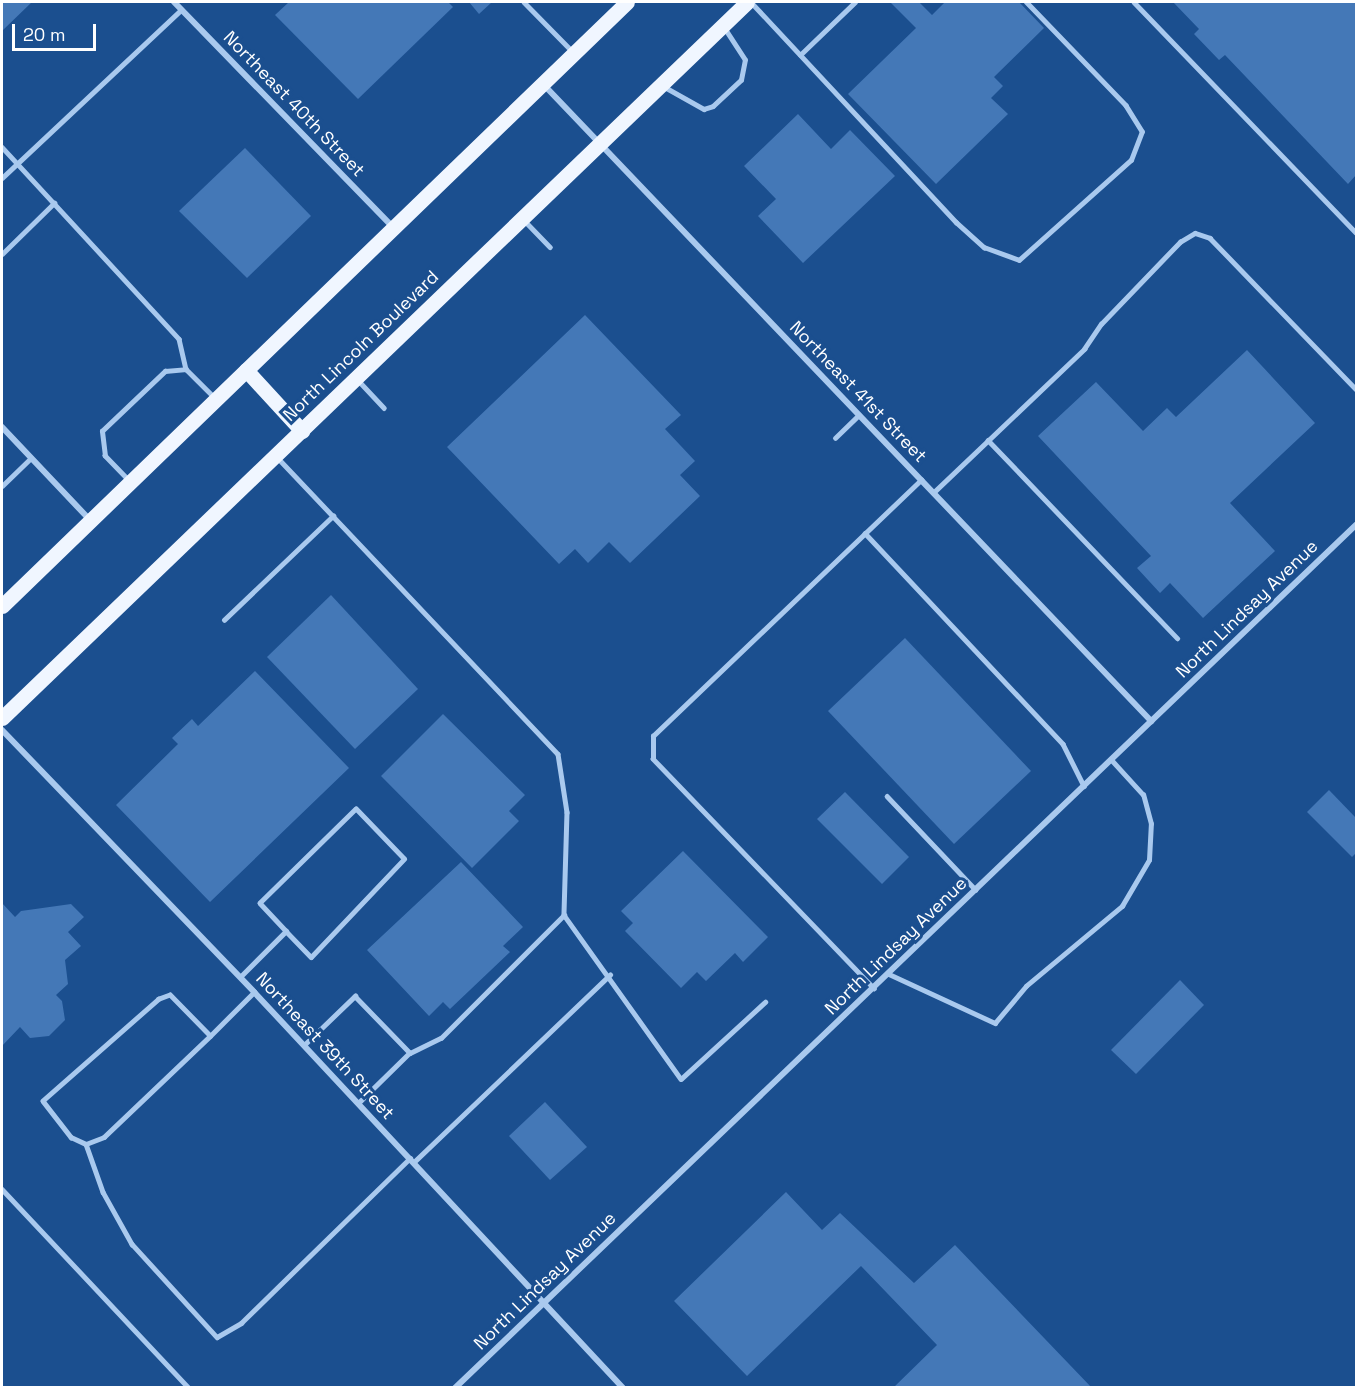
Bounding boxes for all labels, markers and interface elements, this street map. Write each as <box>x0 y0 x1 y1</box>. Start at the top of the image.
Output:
scale bar <box>15 12 99 50</box>
text: 20 m <box>23 23 66 46</box>
street label: Northeast 40th Street <box>219 27 369 181</box>
street label: North Lincoln Boulevard <box>279 266 443 426</box>
street label: Northeast 41st Street <box>785 317 931 467</box>
street label: North Lindsay Avenue <box>1171 535 1323 683</box>
street label: North Lindsay Avenue <box>820 872 972 1020</box>
street label: Northeast 39th Street <box>251 968 399 1124</box>
street label: North Lindsay Avenue <box>469 1207 621 1355</box>

